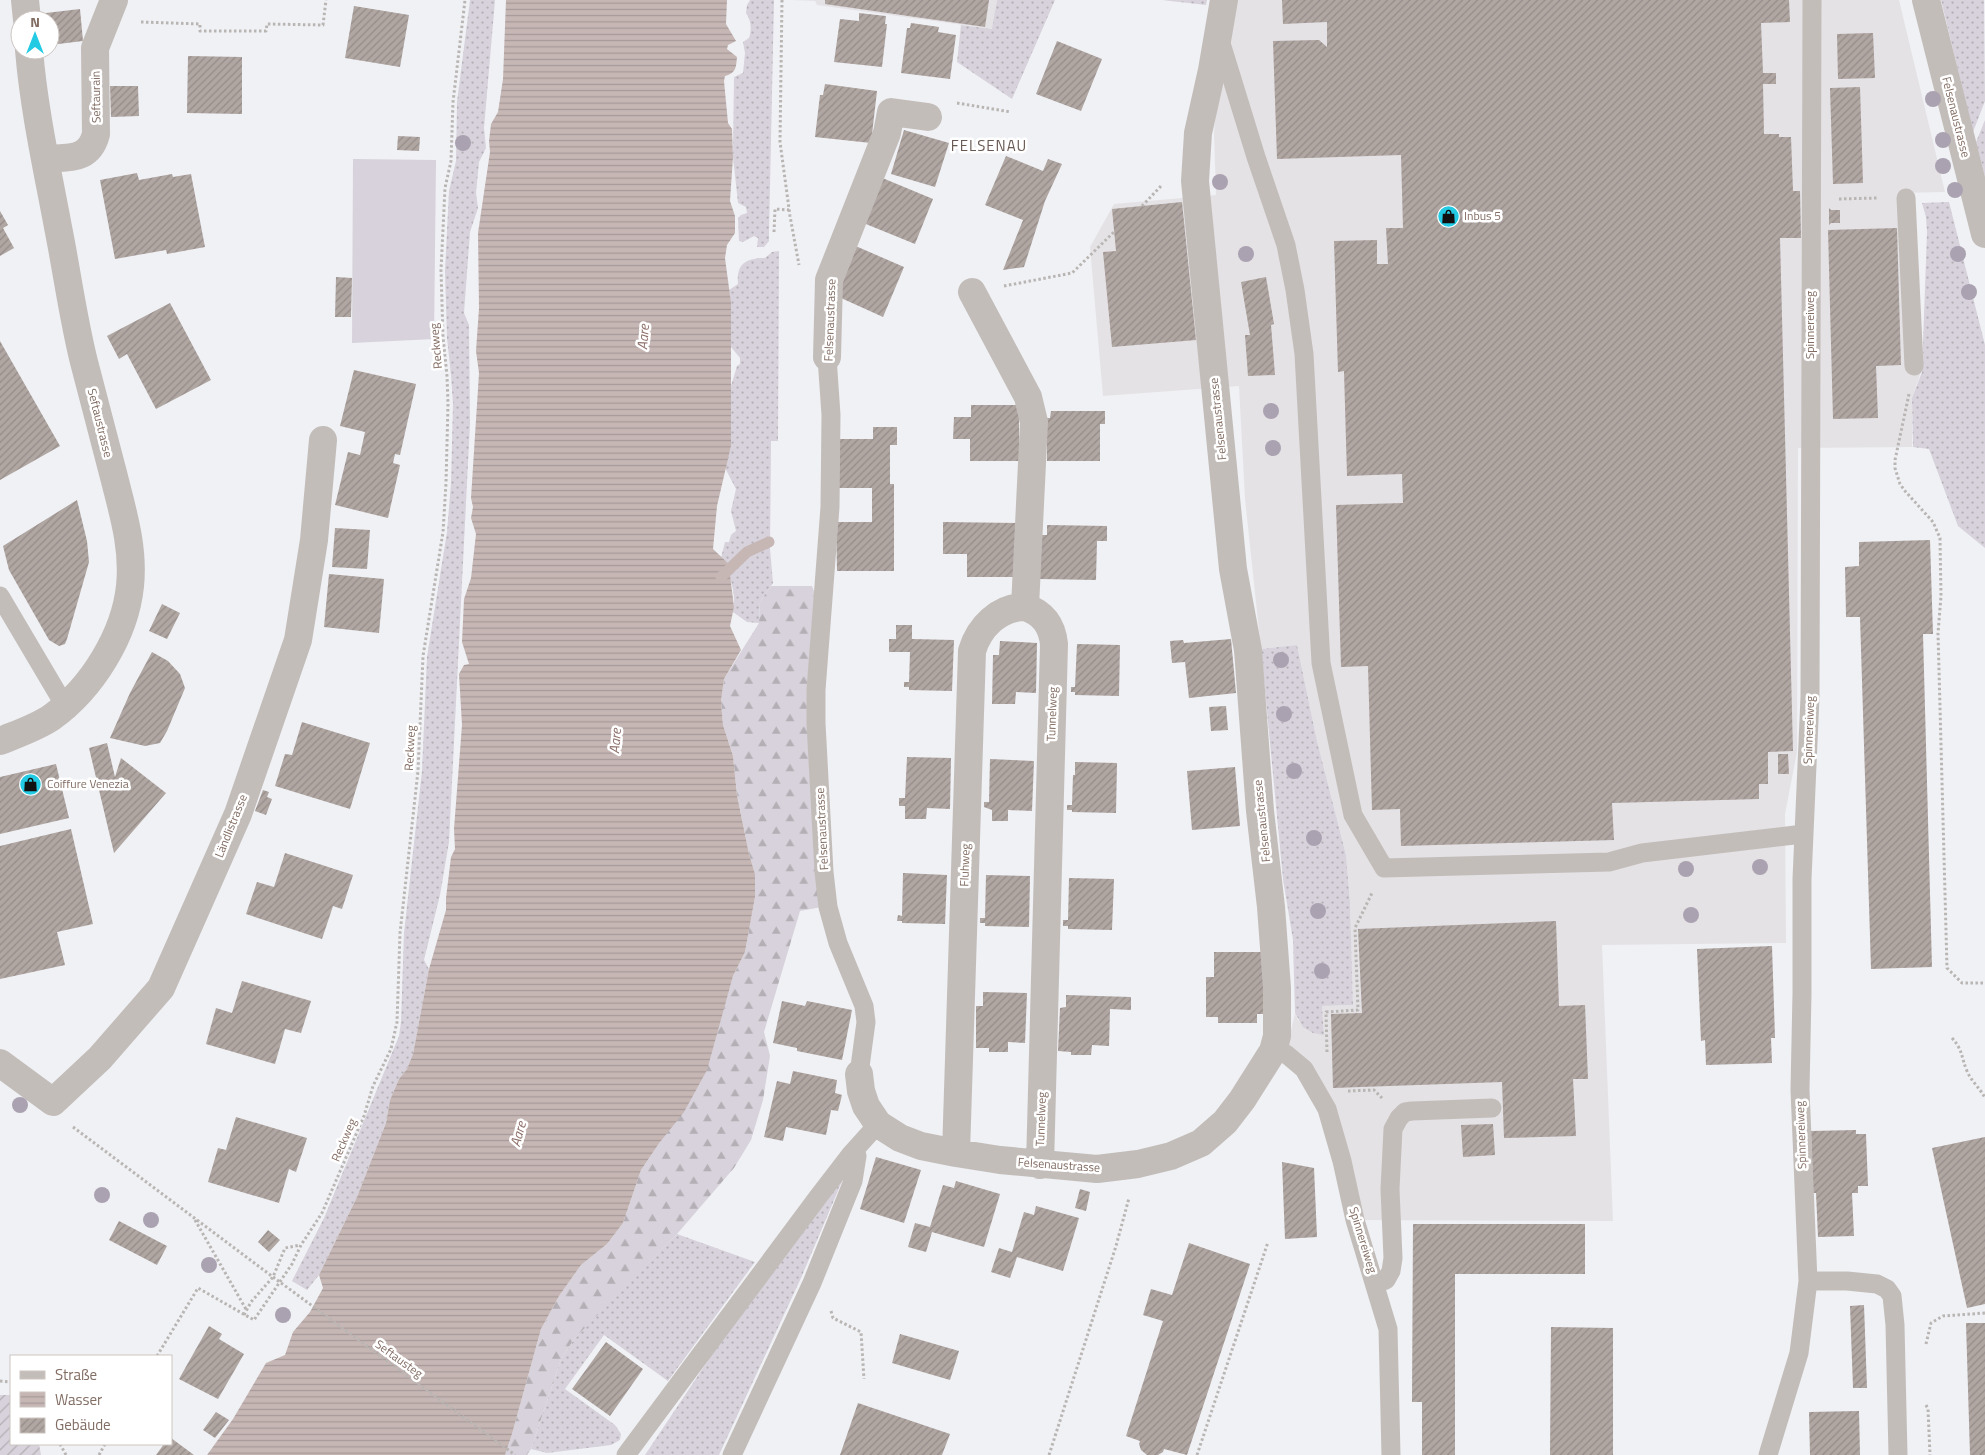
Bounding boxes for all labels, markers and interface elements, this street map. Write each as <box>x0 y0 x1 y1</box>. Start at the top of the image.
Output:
north arrow <box>10 10 60 60</box>
text: N <box>30 11 40 32</box>
street label: Seftaurain <box>86 71 105 123</box>
street label: Felsenaustrasse <box>1937 75 1976 159</box>
district label: FELSENAU <box>951 134 1027 157</box>
shop icon: Inbus 5 <box>1436 204 1460 228</box>
place label: Inbus 5 <box>1464 206 1501 225</box>
street label: Felsenaustrasse <box>819 278 840 362</box>
street label: Spinnereiweg <box>1800 291 1819 359</box>
street label: Reckweg <box>424 322 447 370</box>
water label: Aare <box>631 322 654 350</box>
street label: Felsenaustrasse <box>1204 377 1231 461</box>
street label: Seftaustrasse <box>83 386 118 459</box>
street label: Tunnelweg <box>1041 686 1062 742</box>
street label: Spinnereiweg <box>1798 695 1819 765</box>
street label: Reckweg <box>399 725 420 771</box>
water label: Aare <box>603 726 626 754</box>
shop icon: Coiffure Venezia <box>19 772 43 796</box>
place label: Coiffure Venezia <box>47 774 129 793</box>
street label: Felsenaustrasse <box>1248 779 1275 863</box>
street label: Felsenaustrasse <box>810 787 833 871</box>
street label: Ländlistrasse <box>209 791 252 860</box>
street label: Fluhweg <box>954 843 975 887</box>
street label: Tunnelweg <box>1030 1091 1051 1147</box>
street label: Spinnereiweg <box>1790 1100 1811 1170</box>
street label: Reckweg <box>326 1115 361 1165</box>
water label: Aare <box>504 1117 531 1149</box>
street label: Felsenaustrasse <box>1017 1152 1101 1177</box>
street label: Spinnereiweg <box>1344 1204 1383 1275</box>
street label: Seftausteg <box>371 1335 427 1382</box>
legend <box>10 1355 172 1445</box>
text: Straße <box>55 1363 97 1386</box>
text: Wasser <box>55 1388 102 1411</box>
text: Gebäude <box>55 1413 111 1436</box>

